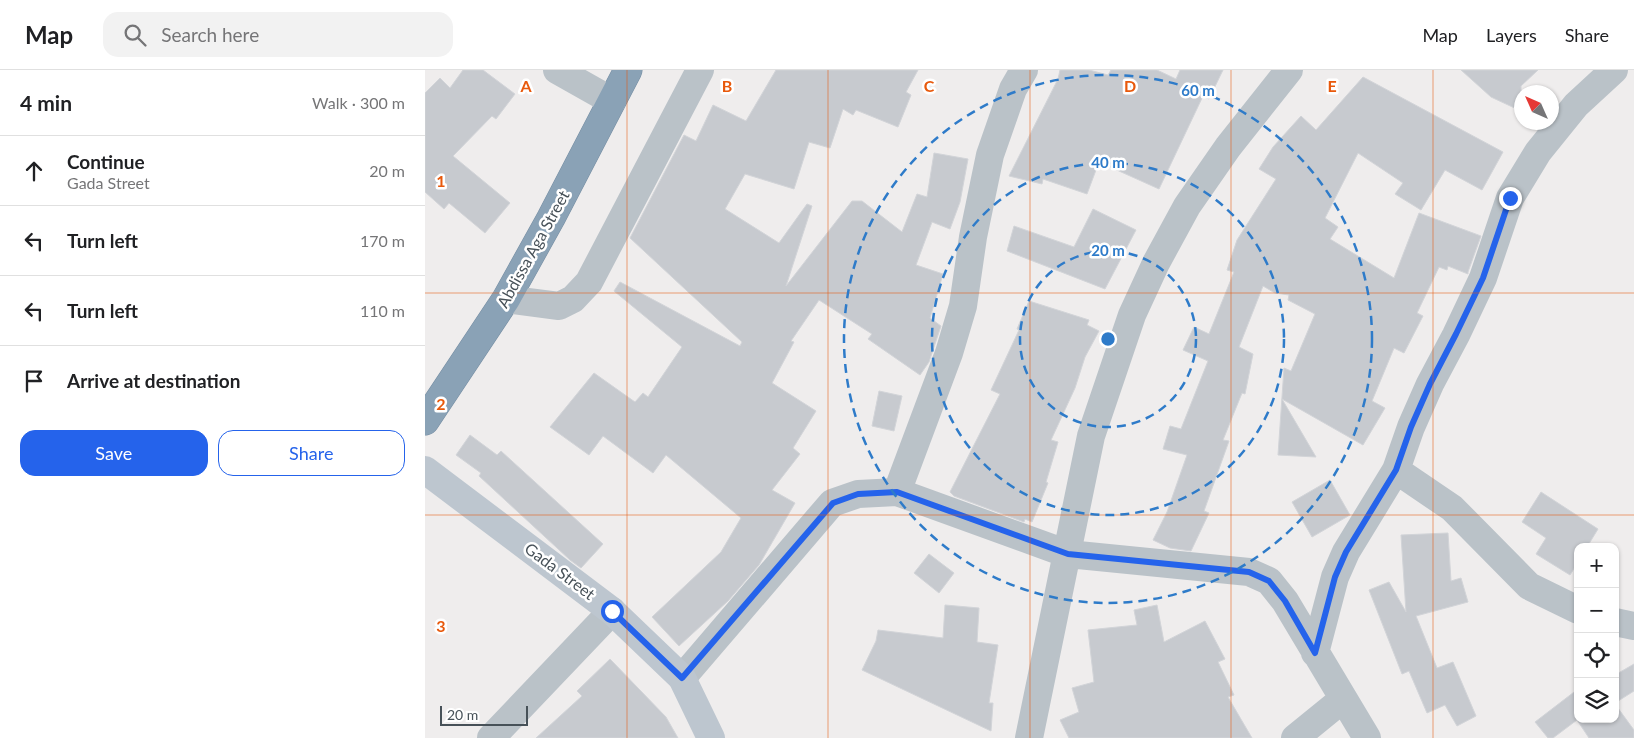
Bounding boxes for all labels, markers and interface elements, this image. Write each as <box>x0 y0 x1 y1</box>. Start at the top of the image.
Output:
search box <box>103 12 453 57</box>
text: Map <box>25 20 73 49</box>
icon: search <box>121 21 149 49</box>
text: Search here <box>161 23 259 46</box>
text: Map <box>1422 24 1458 46</box>
text: Layers <box>1486 24 1537 46</box>
text: Share <box>1565 24 1609 46</box>
text: A <box>519 76 532 95</box>
text: B <box>722 76 732 95</box>
text: C <box>924 76 935 95</box>
text: D <box>1124 76 1136 95</box>
text: E <box>1327 76 1337 95</box>
text: 60 m <box>1181 81 1215 99</box>
north arrow <box>1514 85 1559 130</box>
text: 4 min <box>20 90 72 115</box>
text: Walk · 300 m <box>312 93 405 112</box>
text: Continue <box>67 150 145 173</box>
text: 40 m <box>1091 153 1125 171</box>
icon: ahead <box>20 157 48 185</box>
text: 20 m <box>369 161 405 180</box>
text: 1 <box>436 171 446 190</box>
text: Gada Street <box>67 173 150 192</box>
street label: Abdissa Aga Street <box>492 187 573 311</box>
route end <box>1499 187 1522 210</box>
icon: left <box>20 227 48 255</box>
text: Turn left <box>67 229 138 252</box>
text: 170 m <box>360 231 405 250</box>
text: 20 m <box>1091 241 1125 259</box>
icon: left <box>20 297 48 325</box>
text: Turn left <box>67 299 138 322</box>
text: 110 m <box>360 301 405 320</box>
centre of rings <box>1099 330 1117 348</box>
icon: arrive <box>20 367 48 395</box>
text: Arrive at destination <box>67 369 240 392</box>
text: 2 <box>436 394 446 413</box>
button: Save <box>20 430 208 476</box>
button: Share <box>218 430 405 476</box>
street label: Gada Street <box>522 538 599 603</box>
map controls <box>1574 543 1619 723</box>
button: + <box>1574 543 1619 588</box>
button: − <box>1574 588 1619 633</box>
route start <box>601 600 624 623</box>
text: 3 <box>436 616 446 635</box>
button: locate <box>1574 633 1619 678</box>
button: layers <box>1574 678 1619 723</box>
scale bar <box>440 703 527 726</box>
text: 20 m <box>447 706 478 723</box>

